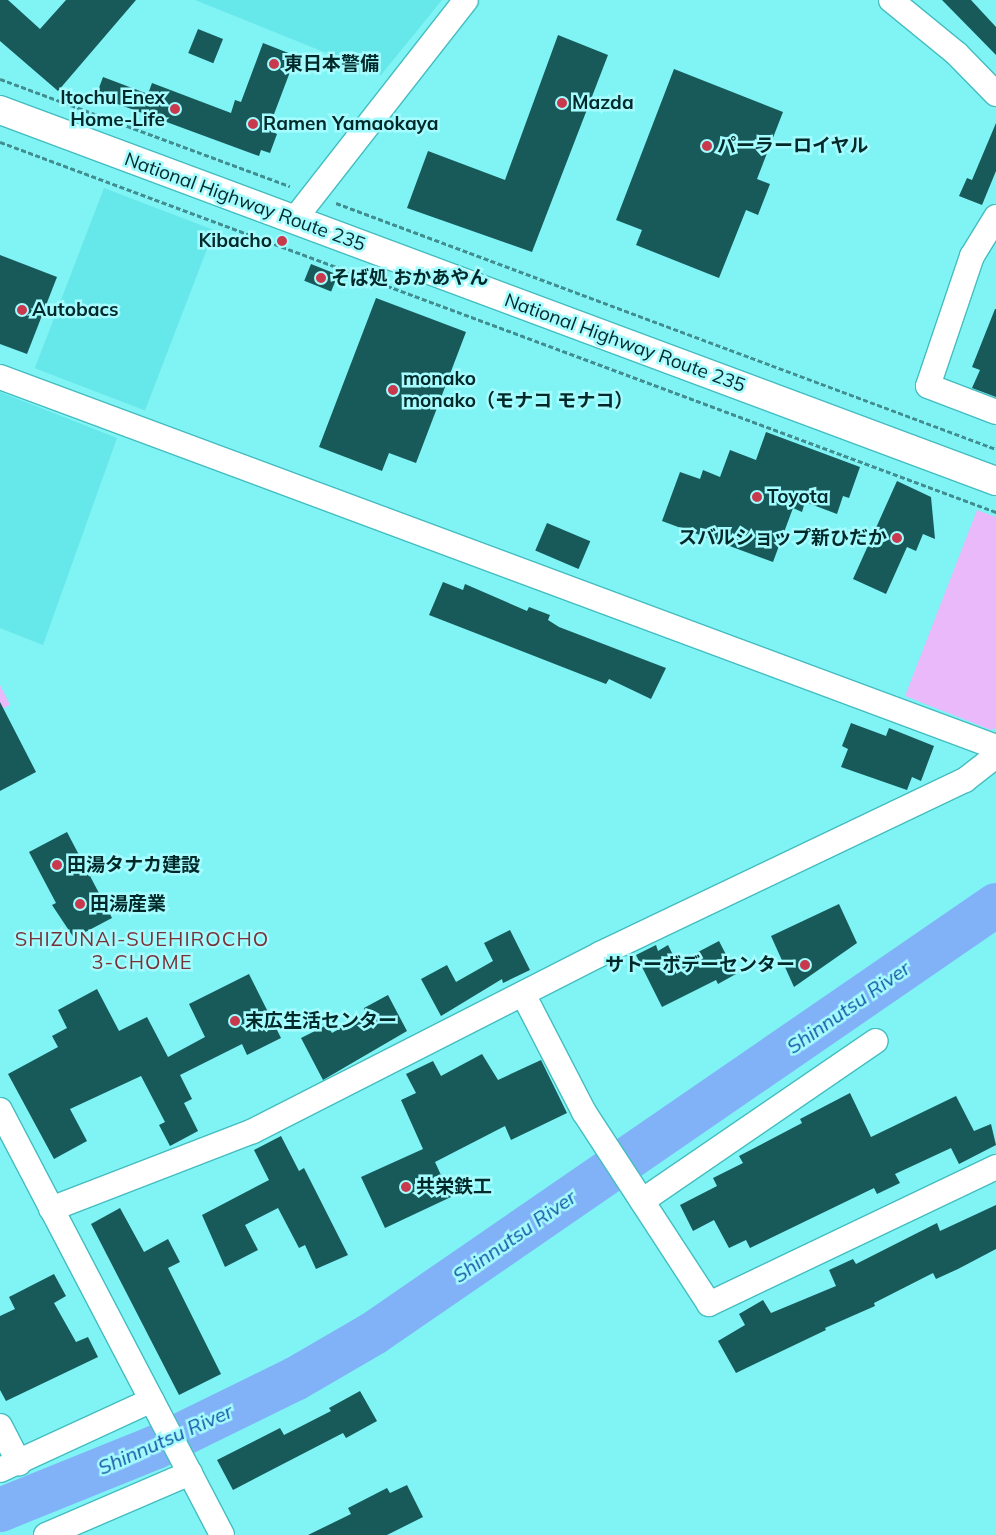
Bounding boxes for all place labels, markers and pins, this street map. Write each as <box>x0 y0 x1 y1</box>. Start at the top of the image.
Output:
place label: 東日本警備 <box>284 53 379 75</box>
marker: 東日本警備 <box>268 58 280 70</box>
place label: Itochu Enex Home-Life <box>60 87 165 131</box>
place label: Mazda <box>572 92 634 114</box>
marker: Mazda <box>556 97 568 109</box>
marker: Itochu Enex Home-Life <box>169 103 181 115</box>
place label: Ramen Yamaokaya <box>263 113 439 135</box>
marker: Ramen Yamaokaya <box>247 118 259 130</box>
place label: パーラーロイヤル <box>717 135 869 157</box>
marker: パーラーロイヤル <box>701 140 713 152</box>
place label: Kibacho <box>199 230 272 252</box>
marker: Kibacho <box>276 235 288 247</box>
place label: そば処 おかあやん <box>331 267 488 289</box>
marker: そば処 おかあやん <box>315 272 327 284</box>
place label: Autobacs <box>32 299 119 321</box>
marker: Autobacs <box>16 304 28 316</box>
place label: monako monako（モナコ モナコ） <box>403 368 633 412</box>
marker: monako monako（モナコ モナコ） <box>387 384 399 396</box>
place label: Toyota <box>767 486 829 508</box>
marker: Toyota <box>751 491 763 503</box>
place label: スバルショップ新ひだか <box>678 527 887 549</box>
marker: スバルショップ新ひだか <box>891 532 903 544</box>
place label: 田湯タナカ建設 <box>67 854 200 876</box>
marker: 田湯タナカ建設 <box>51 859 63 871</box>
place label: 田湯産業 <box>90 893 166 915</box>
marker: 田湯産業 <box>74 898 86 910</box>
place label: サトーボデーセンター <box>605 954 795 976</box>
marker: サトーボデーセンター <box>799 959 811 971</box>
place label: 末広生活センター <box>245 1010 397 1032</box>
marker: 末広生活センター <box>229 1015 241 1027</box>
place label: 共栄鉄工 <box>416 1176 492 1198</box>
marker: 共栄鉄工 <box>400 1181 412 1193</box>

